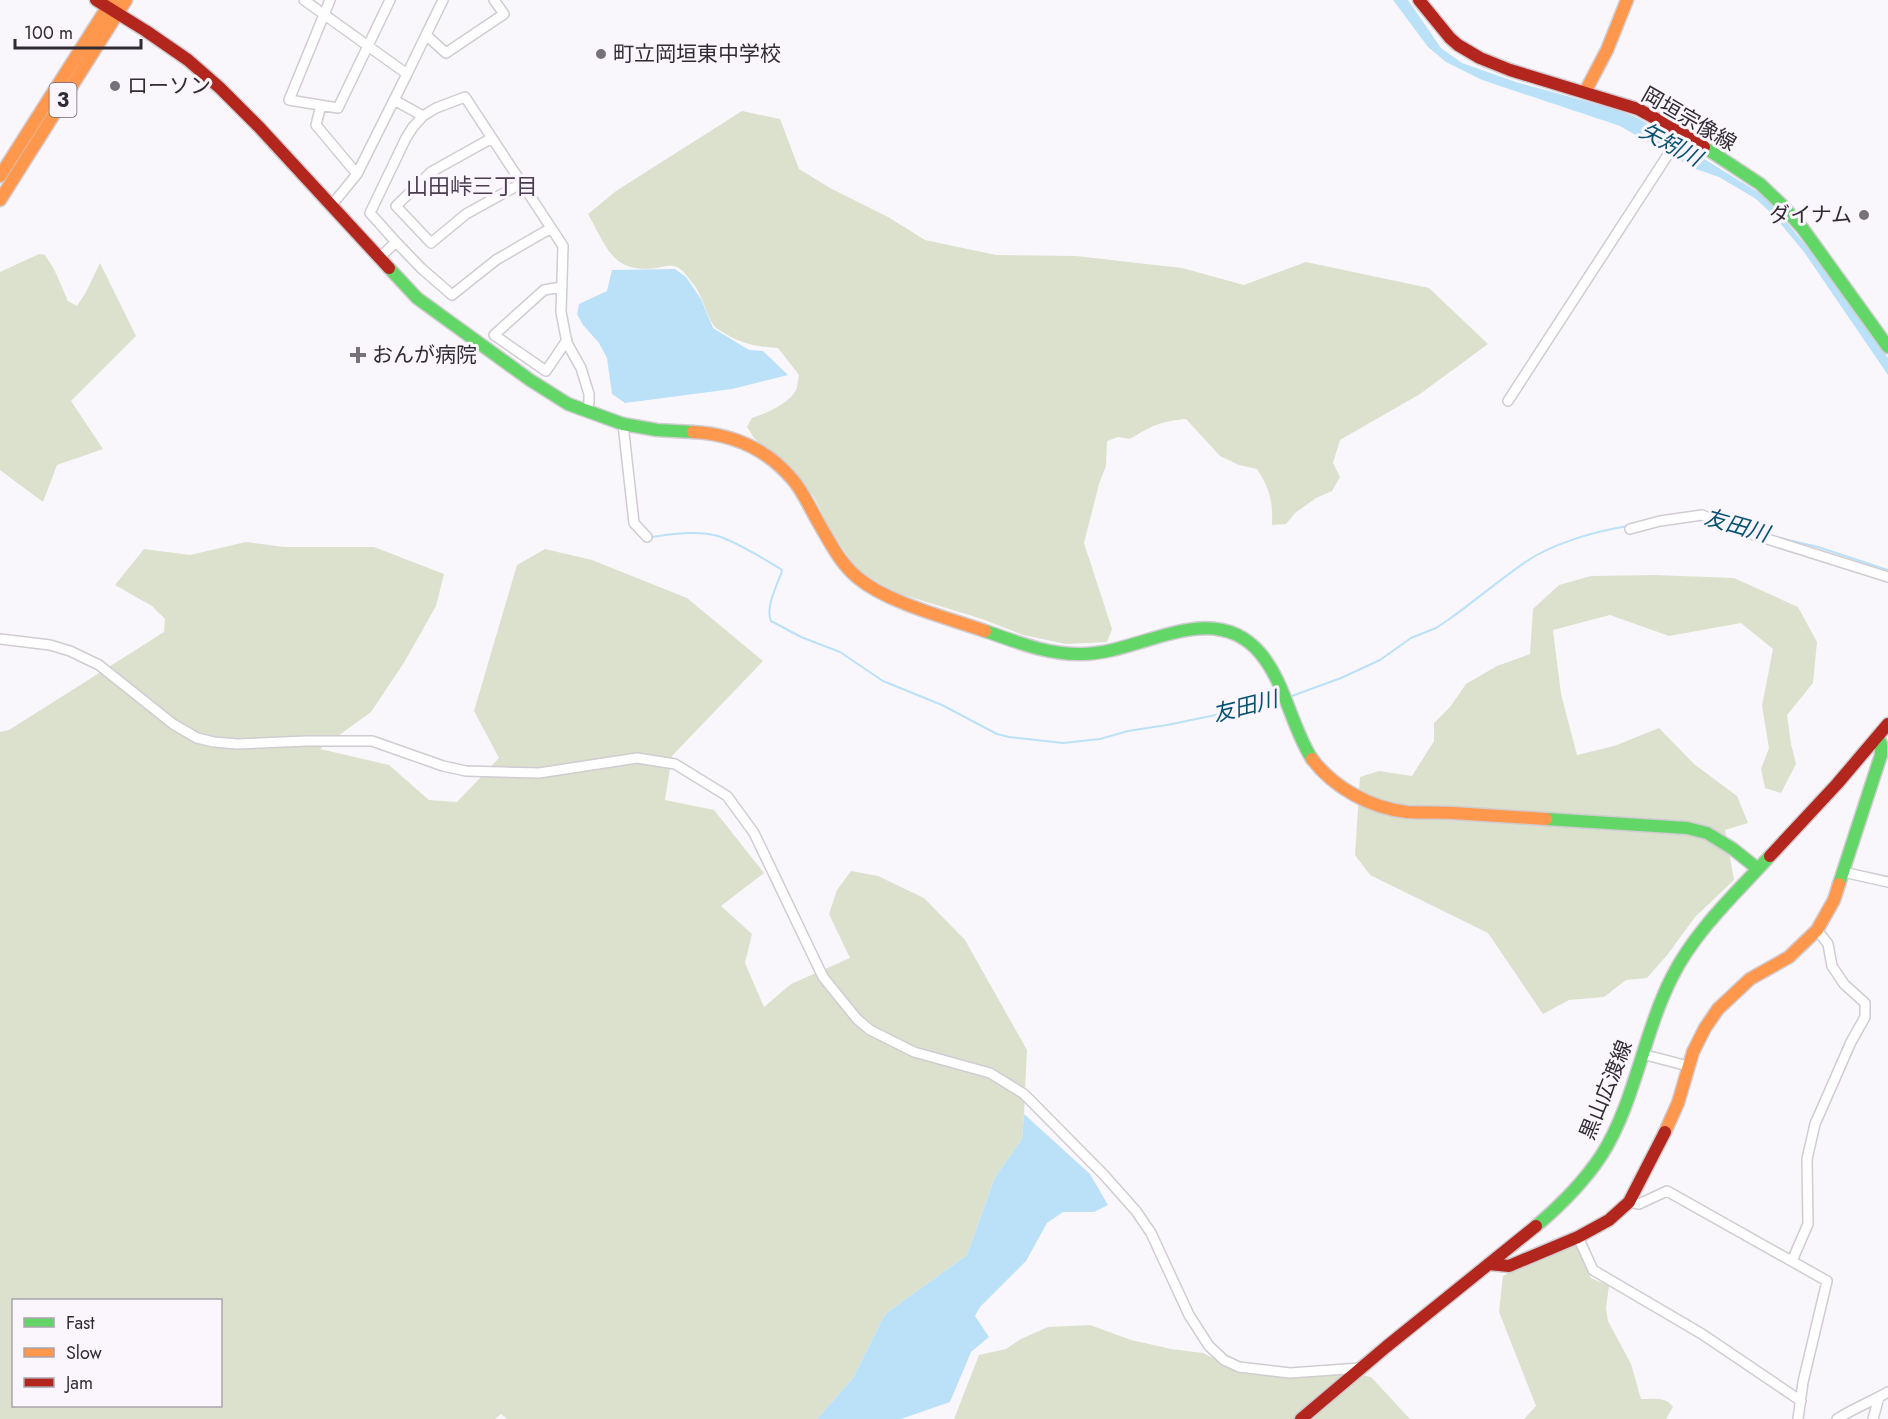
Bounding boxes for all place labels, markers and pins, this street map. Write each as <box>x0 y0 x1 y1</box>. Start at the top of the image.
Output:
place label: 町立岡垣東中学校 <box>613 39 781 69</box>
marker: 町立岡垣東中学校 <box>594 47 608 61</box>
place label: ローソン <box>127 71 211 101</box>
marker: ローソン <box>108 79 122 93</box>
place label: ダイナム <box>1769 200 1852 230</box>
marker: ダイナム <box>1857 208 1871 222</box>
place label: おんが病院 <box>372 340 477 370</box>
marker: おんが病院 <box>349 346 367 364</box>

